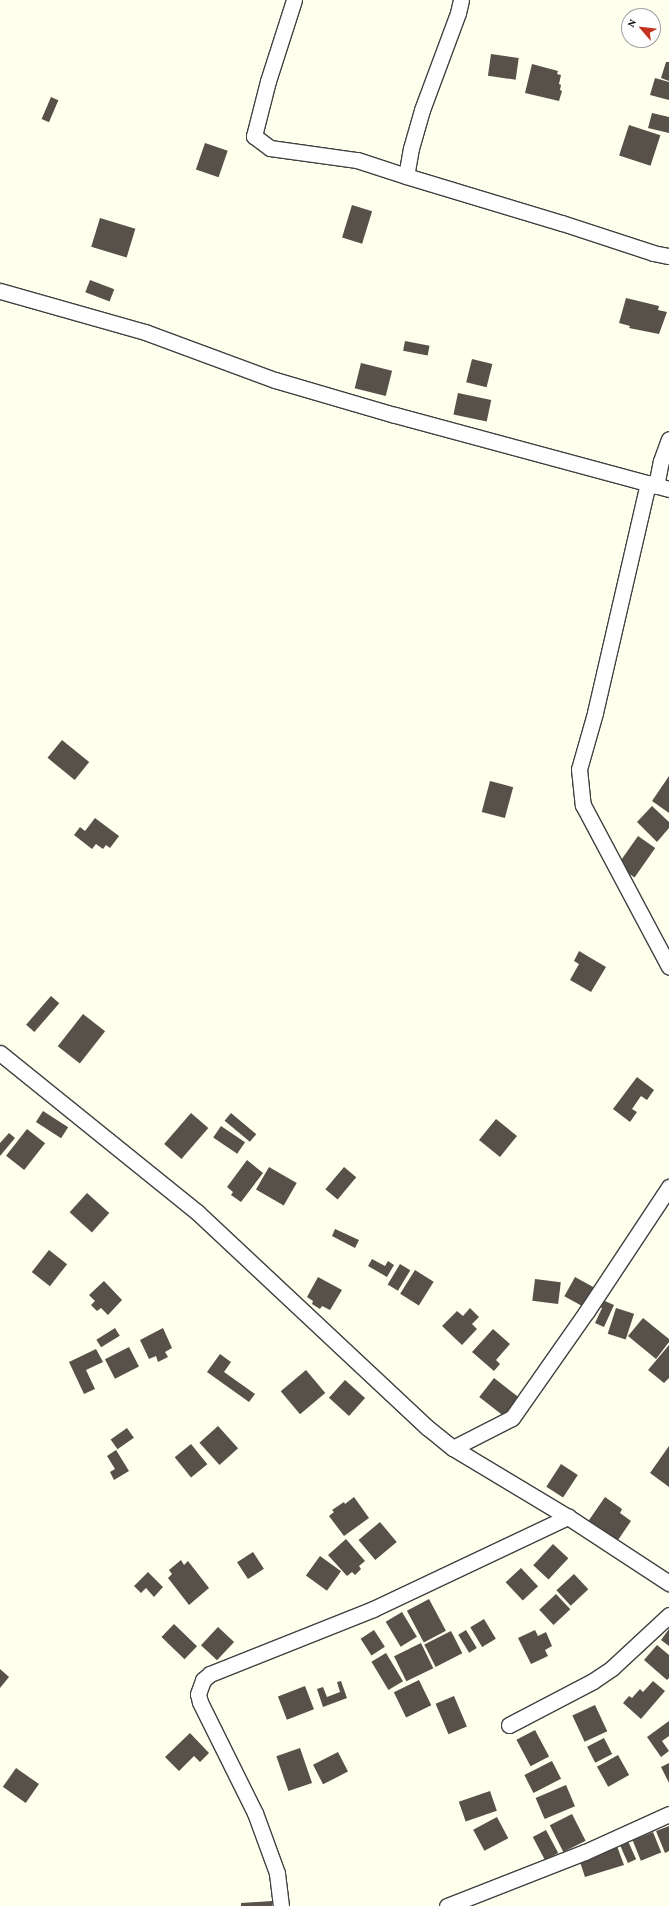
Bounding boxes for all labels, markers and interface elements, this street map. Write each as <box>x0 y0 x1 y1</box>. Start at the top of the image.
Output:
north arrow <box>621 8 661 48</box>
text: N <box>624 17 638 29</box>

